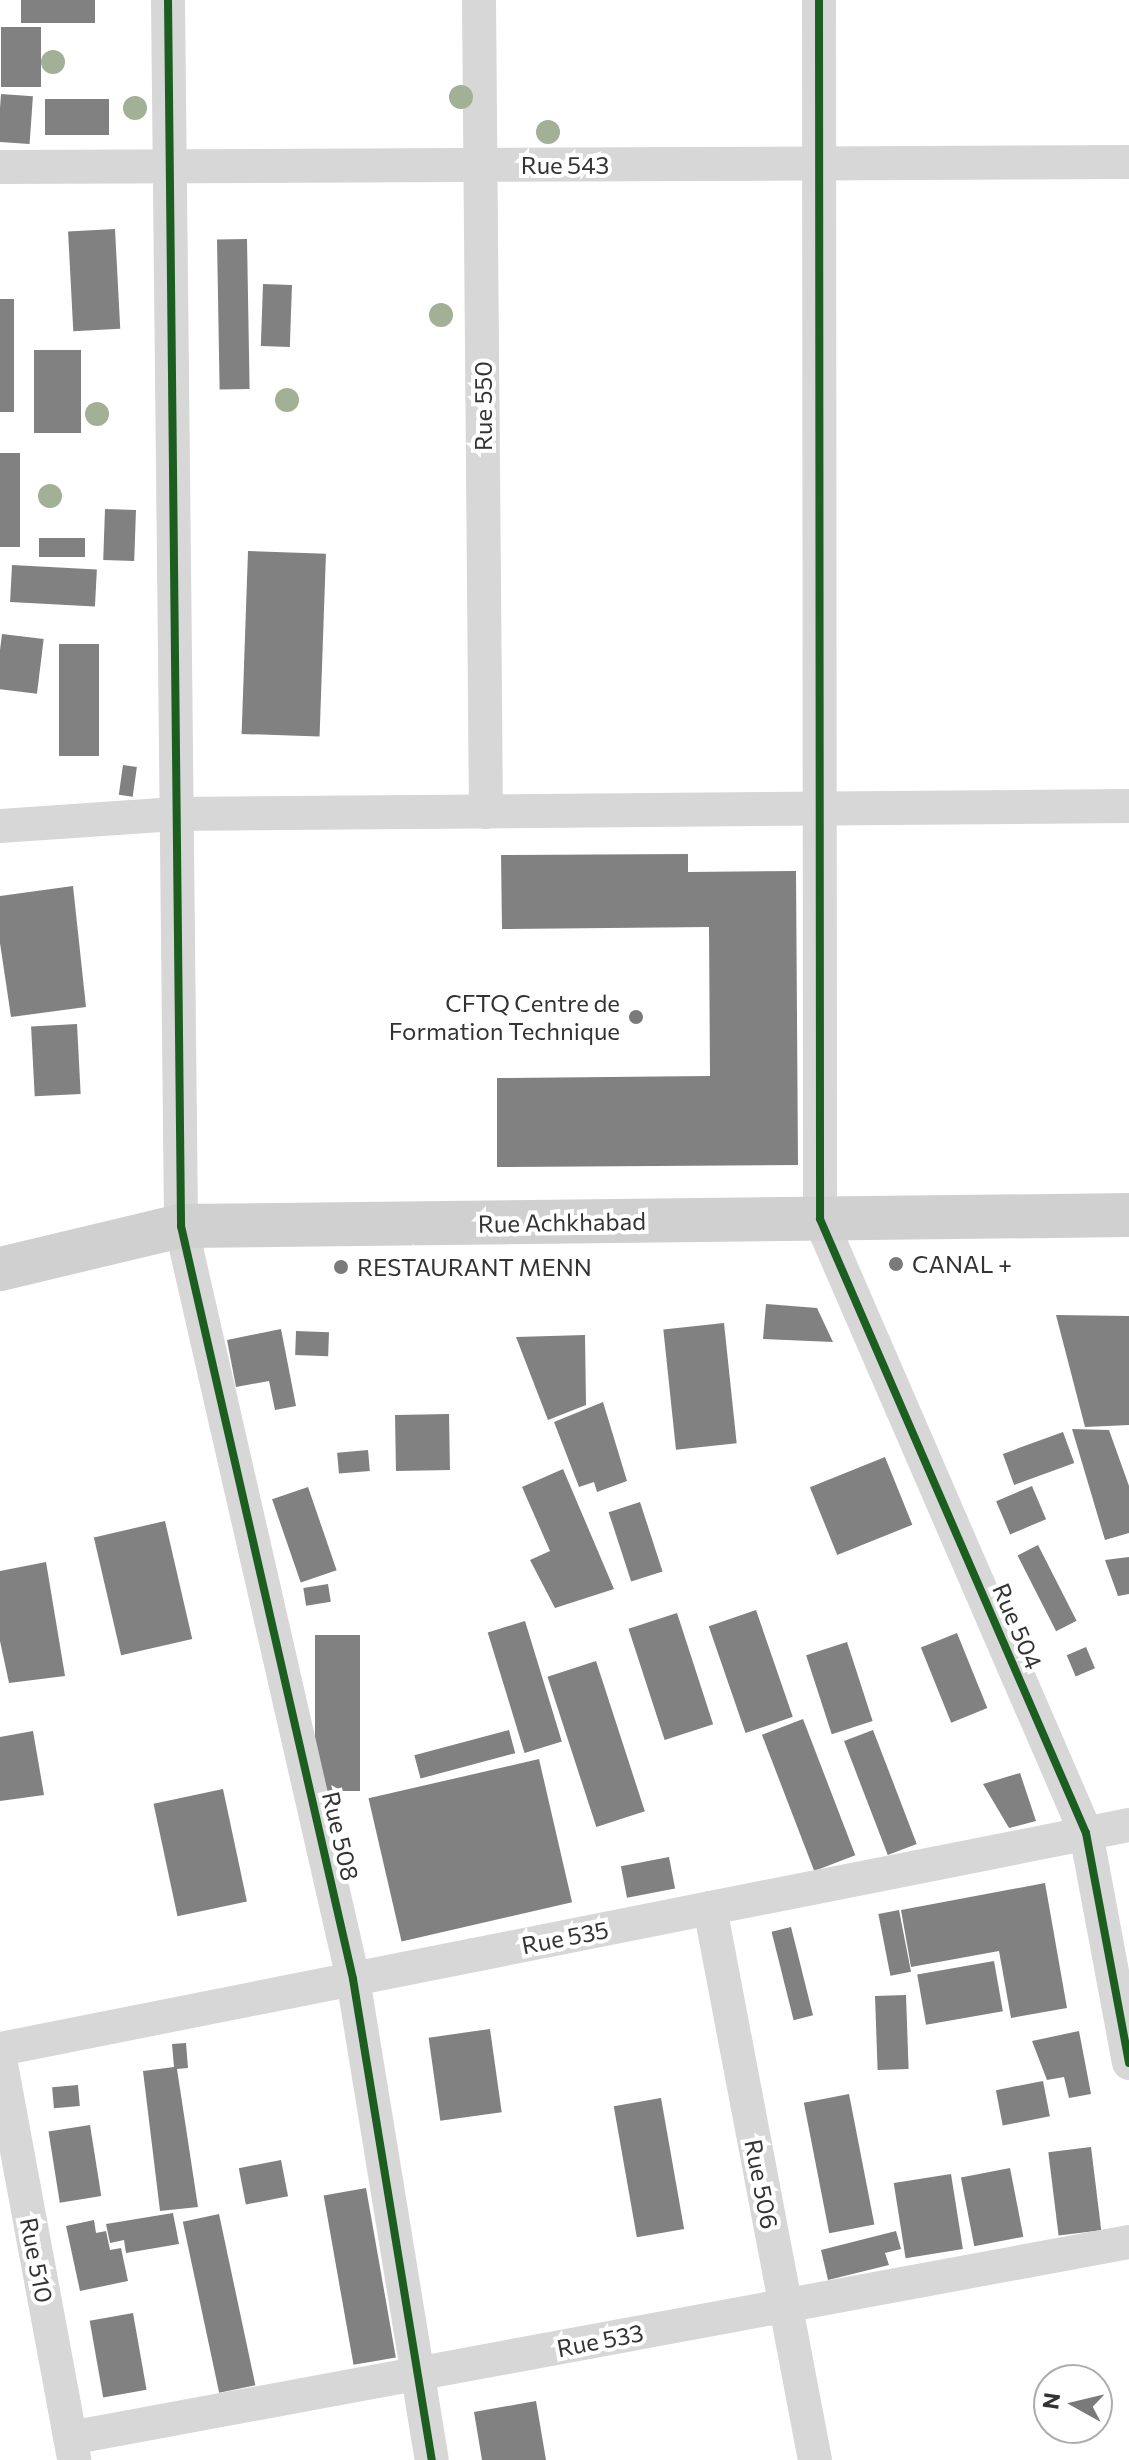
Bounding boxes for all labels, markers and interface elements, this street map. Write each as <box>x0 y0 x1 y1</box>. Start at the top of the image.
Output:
street label: Rue 543 <box>521 151 609 179</box>
street label: Rue 550 <box>469 361 497 451</box>
place label: CFTQ Centre de Formation Technique <box>389 989 620 1045</box>
marker: CFTQ Centre de Formation Technique <box>627 1008 645 1026</box>
street label: Rue Achkhabad <box>478 1206 646 1238</box>
place label: CANAL + <box>912 1250 1012 1278</box>
place label: RESTAURANT MENN <box>357 1253 592 1281</box>
marker: CANAL + <box>887 1255 905 1273</box>
marker: RESTAURANT MENN <box>332 1258 350 1276</box>
street label: Rue 504 <box>987 1579 1049 1673</box>
street label: Rue 508 <box>317 1789 365 1883</box>
street label: Rue 535 <box>519 1914 611 1960</box>
street label: Rue 506 <box>739 2137 785 2231</box>
street label: Rue 510 <box>15 2215 59 2305</box>
street label: Rue 533 <box>554 2317 646 2363</box>
north arrow <box>1033 2364 1113 2444</box>
text: N <box>1036 2391 1065 2411</box>

